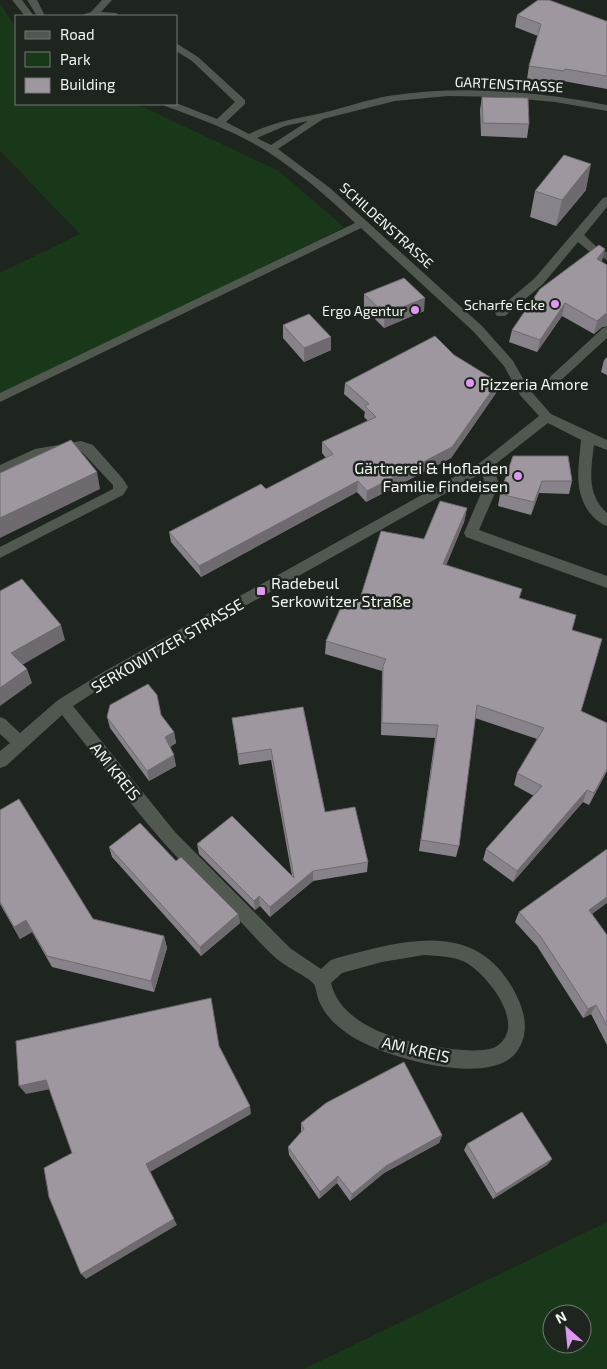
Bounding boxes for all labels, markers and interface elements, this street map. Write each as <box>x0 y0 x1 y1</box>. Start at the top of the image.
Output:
legend <box>15 15 178 105</box>
text: Road <box>60 25 95 43</box>
text: Park <box>60 50 91 68</box>
street label: GARTENSTRASSE <box>454 73 564 95</box>
text: Building <box>60 75 116 93</box>
street label: SCHILDENSTRASSE <box>337 179 437 272</box>
place label: Scharfe Ecke <box>464 296 545 313</box>
marker: Scharfe Ecke <box>549 298 561 310</box>
place label: Ergo Agentur <box>322 302 405 319</box>
marker: Ergo Agentur <box>409 304 421 316</box>
place label: Pizzeria Amore <box>480 374 589 393</box>
marker: Pizzeria Amore <box>464 377 476 389</box>
place label: Gärtnerei & Hofladen Familie Findeisen <box>354 458 508 495</box>
marker: Gärtnerei & Hofladen Familie Findeisen <box>512 470 524 482</box>
place label: Radebeul Serkowitzer Straße <box>271 573 411 610</box>
marker: Radebeul Serkowitzer Straße <box>255 585 267 597</box>
street label: SERKOWITZER STRASSE <box>87 594 247 696</box>
street label: AM KREIS <box>87 738 145 804</box>
street label: AM KREIS <box>380 1032 452 1066</box>
north arrow <box>542 1304 592 1354</box>
text: N <box>553 1307 569 1327</box>

